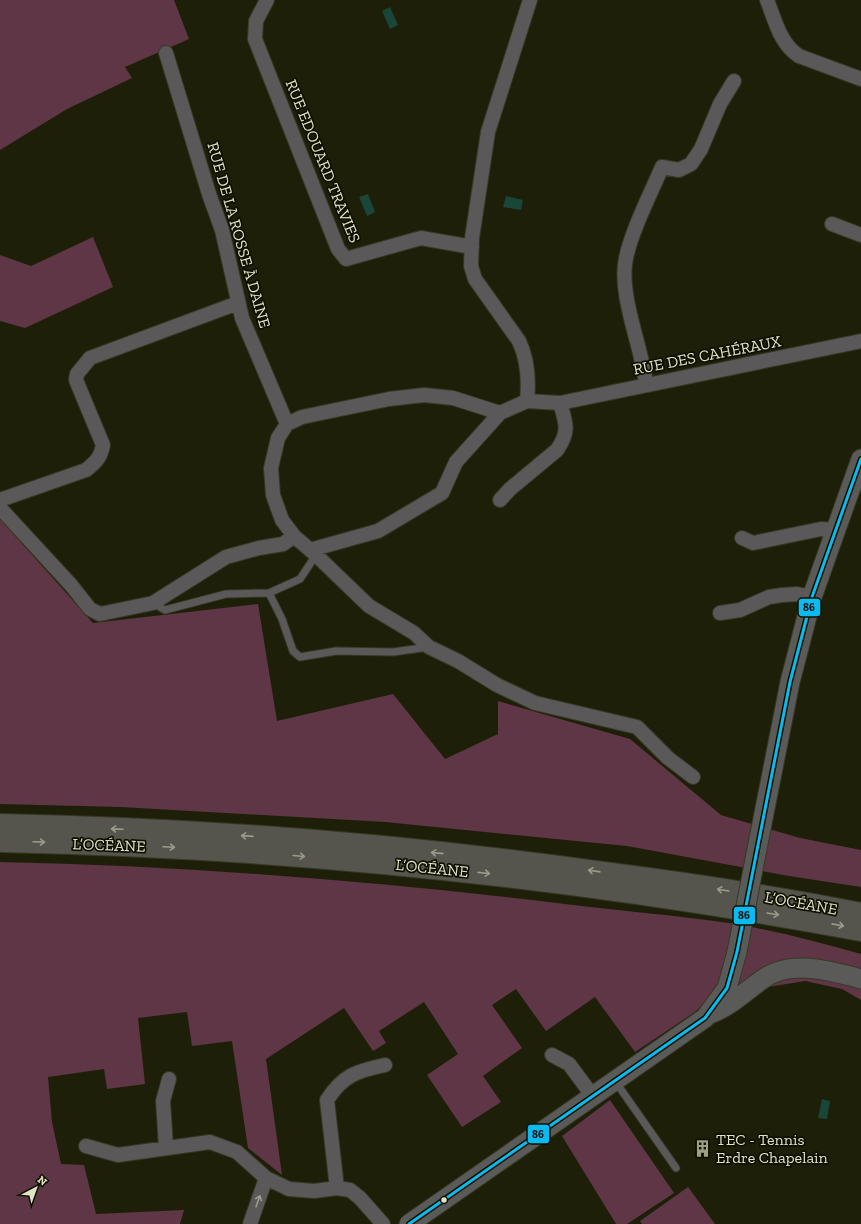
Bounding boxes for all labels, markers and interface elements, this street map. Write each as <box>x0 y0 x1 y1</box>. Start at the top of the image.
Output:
street label: RUE EDOUARD TRAVIES <box>281 77 365 245</box>
street label: RUE DE LA ROSSE À DAINE <box>203 140 275 330</box>
street label: RUE DES CAHÉRAUX <box>631 331 783 379</box>
line badge: 86 <box>798 598 821 617</box>
text: 86 <box>803 601 815 614</box>
one-way arrow <box>111 826 124 833</box>
one-way arrow <box>241 833 254 840</box>
street label: L’OCÉANE <box>72 834 146 856</box>
one-way arrow <box>32 838 45 846</box>
one-way arrow <box>162 844 175 851</box>
one-way arrow <box>431 849 444 856</box>
one-way arrow <box>292 852 305 859</box>
street label: L’OCÉANE <box>395 855 469 881</box>
one-way arrow <box>588 868 601 875</box>
one-way arrow <box>477 870 490 877</box>
one-way arrow <box>717 886 730 894</box>
street label: L’OCÉANE <box>763 887 839 919</box>
line badge: 86 <box>733 906 756 925</box>
text: 86 <box>738 909 750 922</box>
one-way arrow <box>766 910 779 918</box>
one-way arrow <box>831 922 844 930</box>
line badge: 86 <box>527 1124 550 1144</box>
text: 86 <box>532 1128 544 1141</box>
place label: TEC - Tennis Erdre Chapelain <box>716 1130 829 1167</box>
building icon: TEC - Tennis Erdre Chapelain <box>693 1138 713 1158</box>
north arrow <box>16 1168 56 1208</box>
text: N <box>35 1173 50 1189</box>
one-way arrow <box>254 1195 262 1207</box>
unlabelled marker <box>439 1195 449 1205</box>

